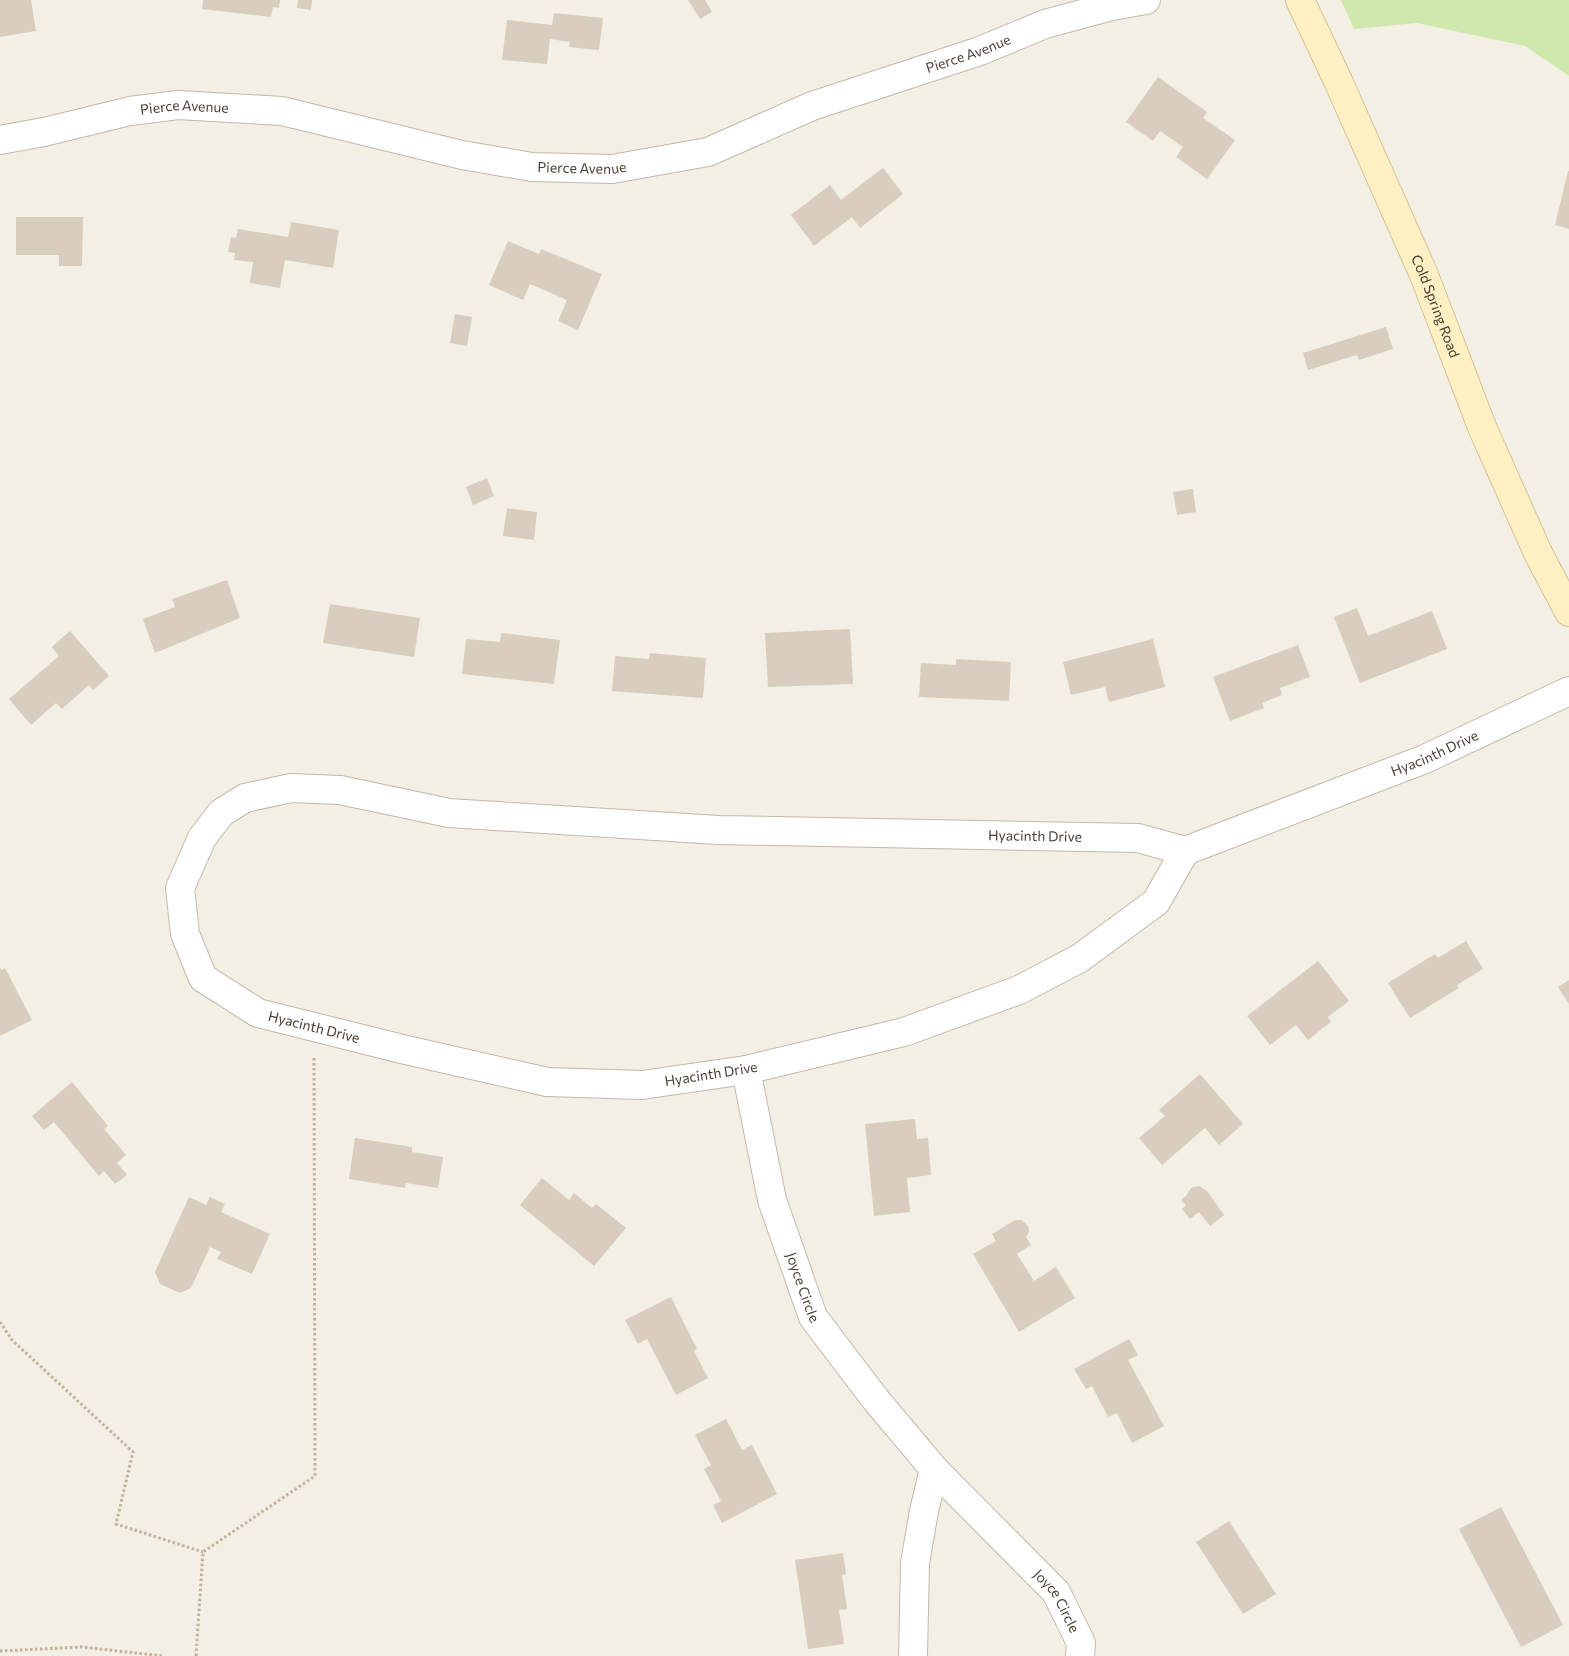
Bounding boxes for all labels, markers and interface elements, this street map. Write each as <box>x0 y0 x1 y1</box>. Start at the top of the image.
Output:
street label: Pierce Avenue <box>923 30 1013 76</box>
street label: Pierce Avenue <box>139 96 229 118</box>
street label: Pierce Avenue <box>537 158 627 177</box>
street label: Cold Spring Road <box>1408 252 1464 360</box>
street label: Hyacinth Drive <box>1388 726 1481 779</box>
street label: Hyacinth Drive <box>988 826 1082 845</box>
street label: Hyacinth Drive <box>267 1007 362 1046</box>
street label: Hyacinth Drive <box>663 1058 759 1089</box>
street label: Joyce Circle <box>783 1250 823 1326</box>
street label: Joyce Circle <box>1030 1565 1084 1635</box>

